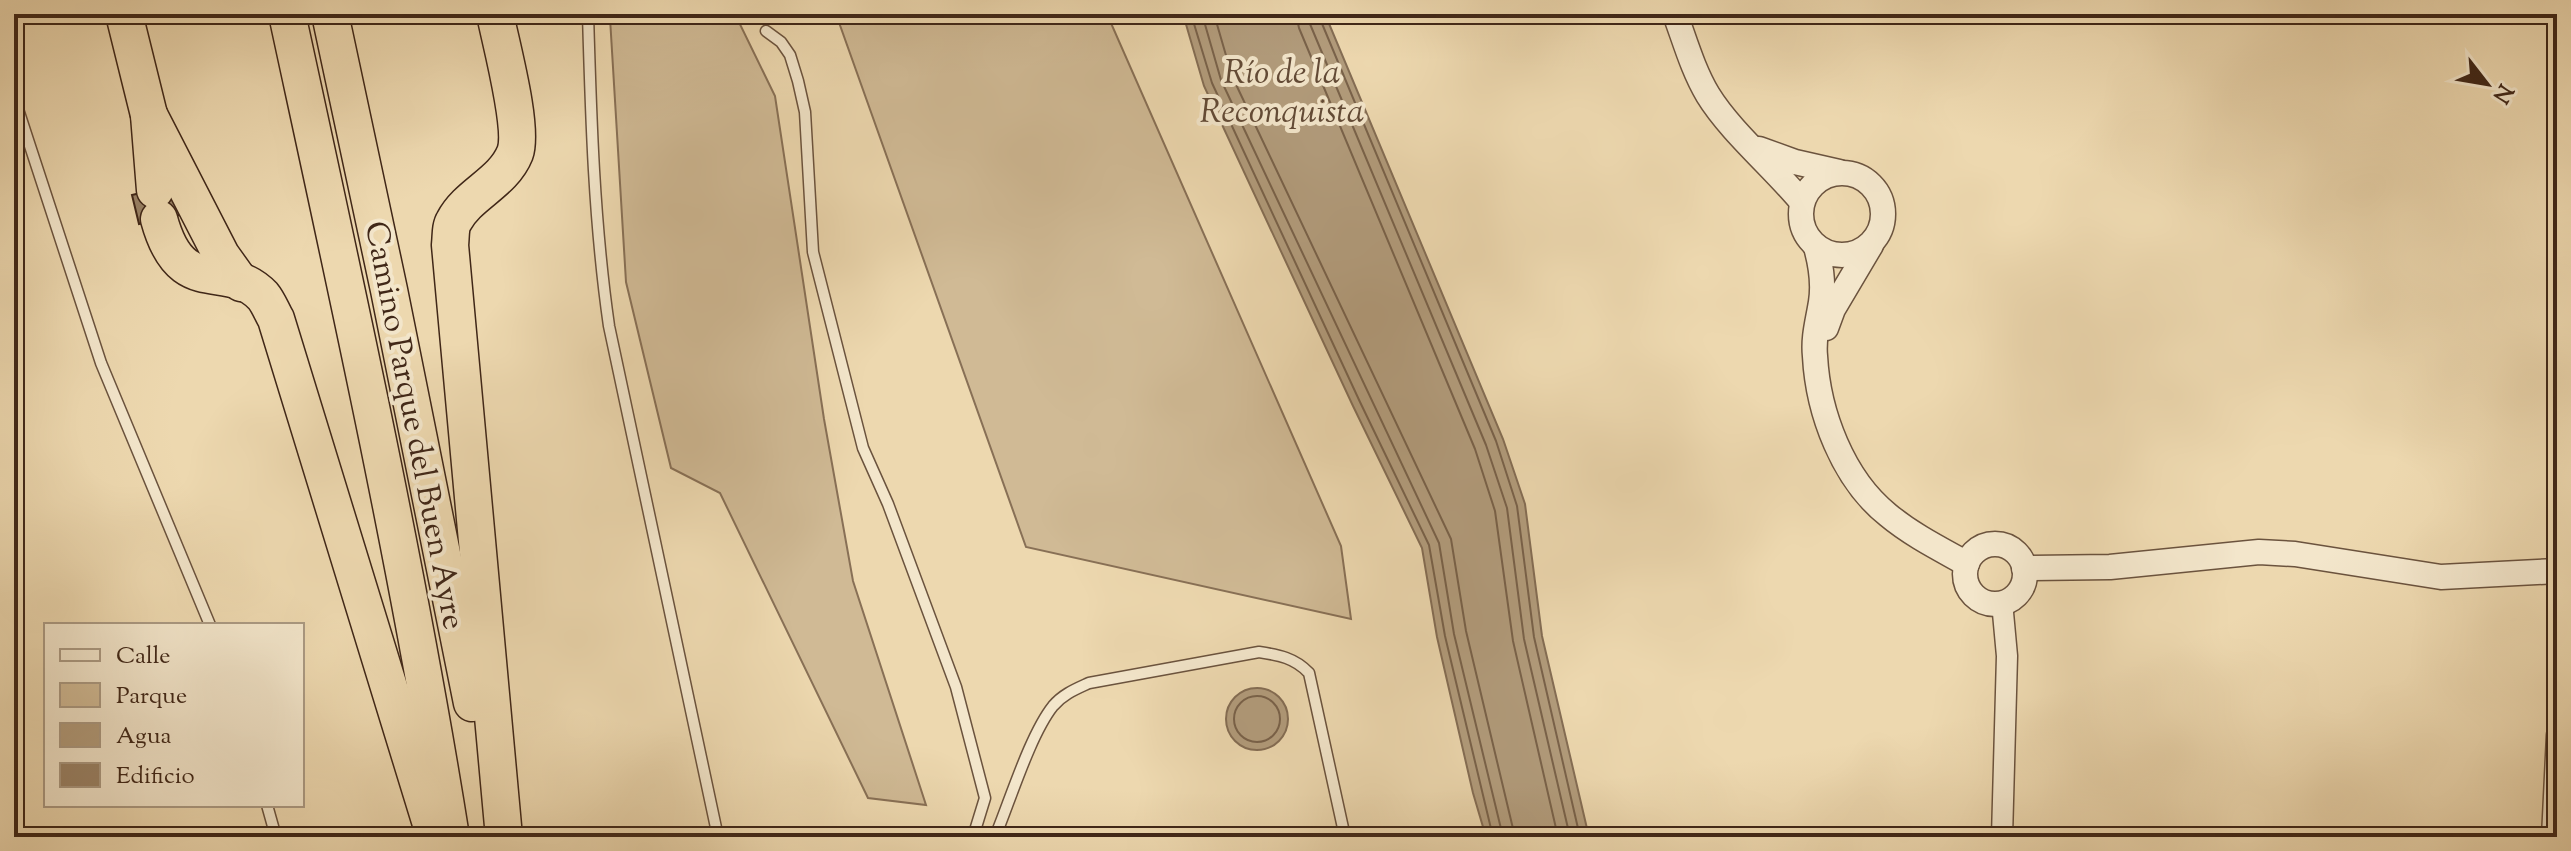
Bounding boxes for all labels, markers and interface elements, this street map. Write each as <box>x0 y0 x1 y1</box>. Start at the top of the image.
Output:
north arrow <box>2447 44 2527 124</box>
water label: Río de la Reconquista <box>1200 50 1364 138</box>
text: N <box>2483 77 2520 109</box>
street label: Camino Parque del Buen Ayre <box>351 218 475 634</box>
legend <box>44 623 304 807</box>
text: Calle <box>116 640 170 674</box>
text: Parque <box>116 680 187 714</box>
text: Agua <box>116 720 172 754</box>
text: Edificio <box>116 760 195 794</box>

